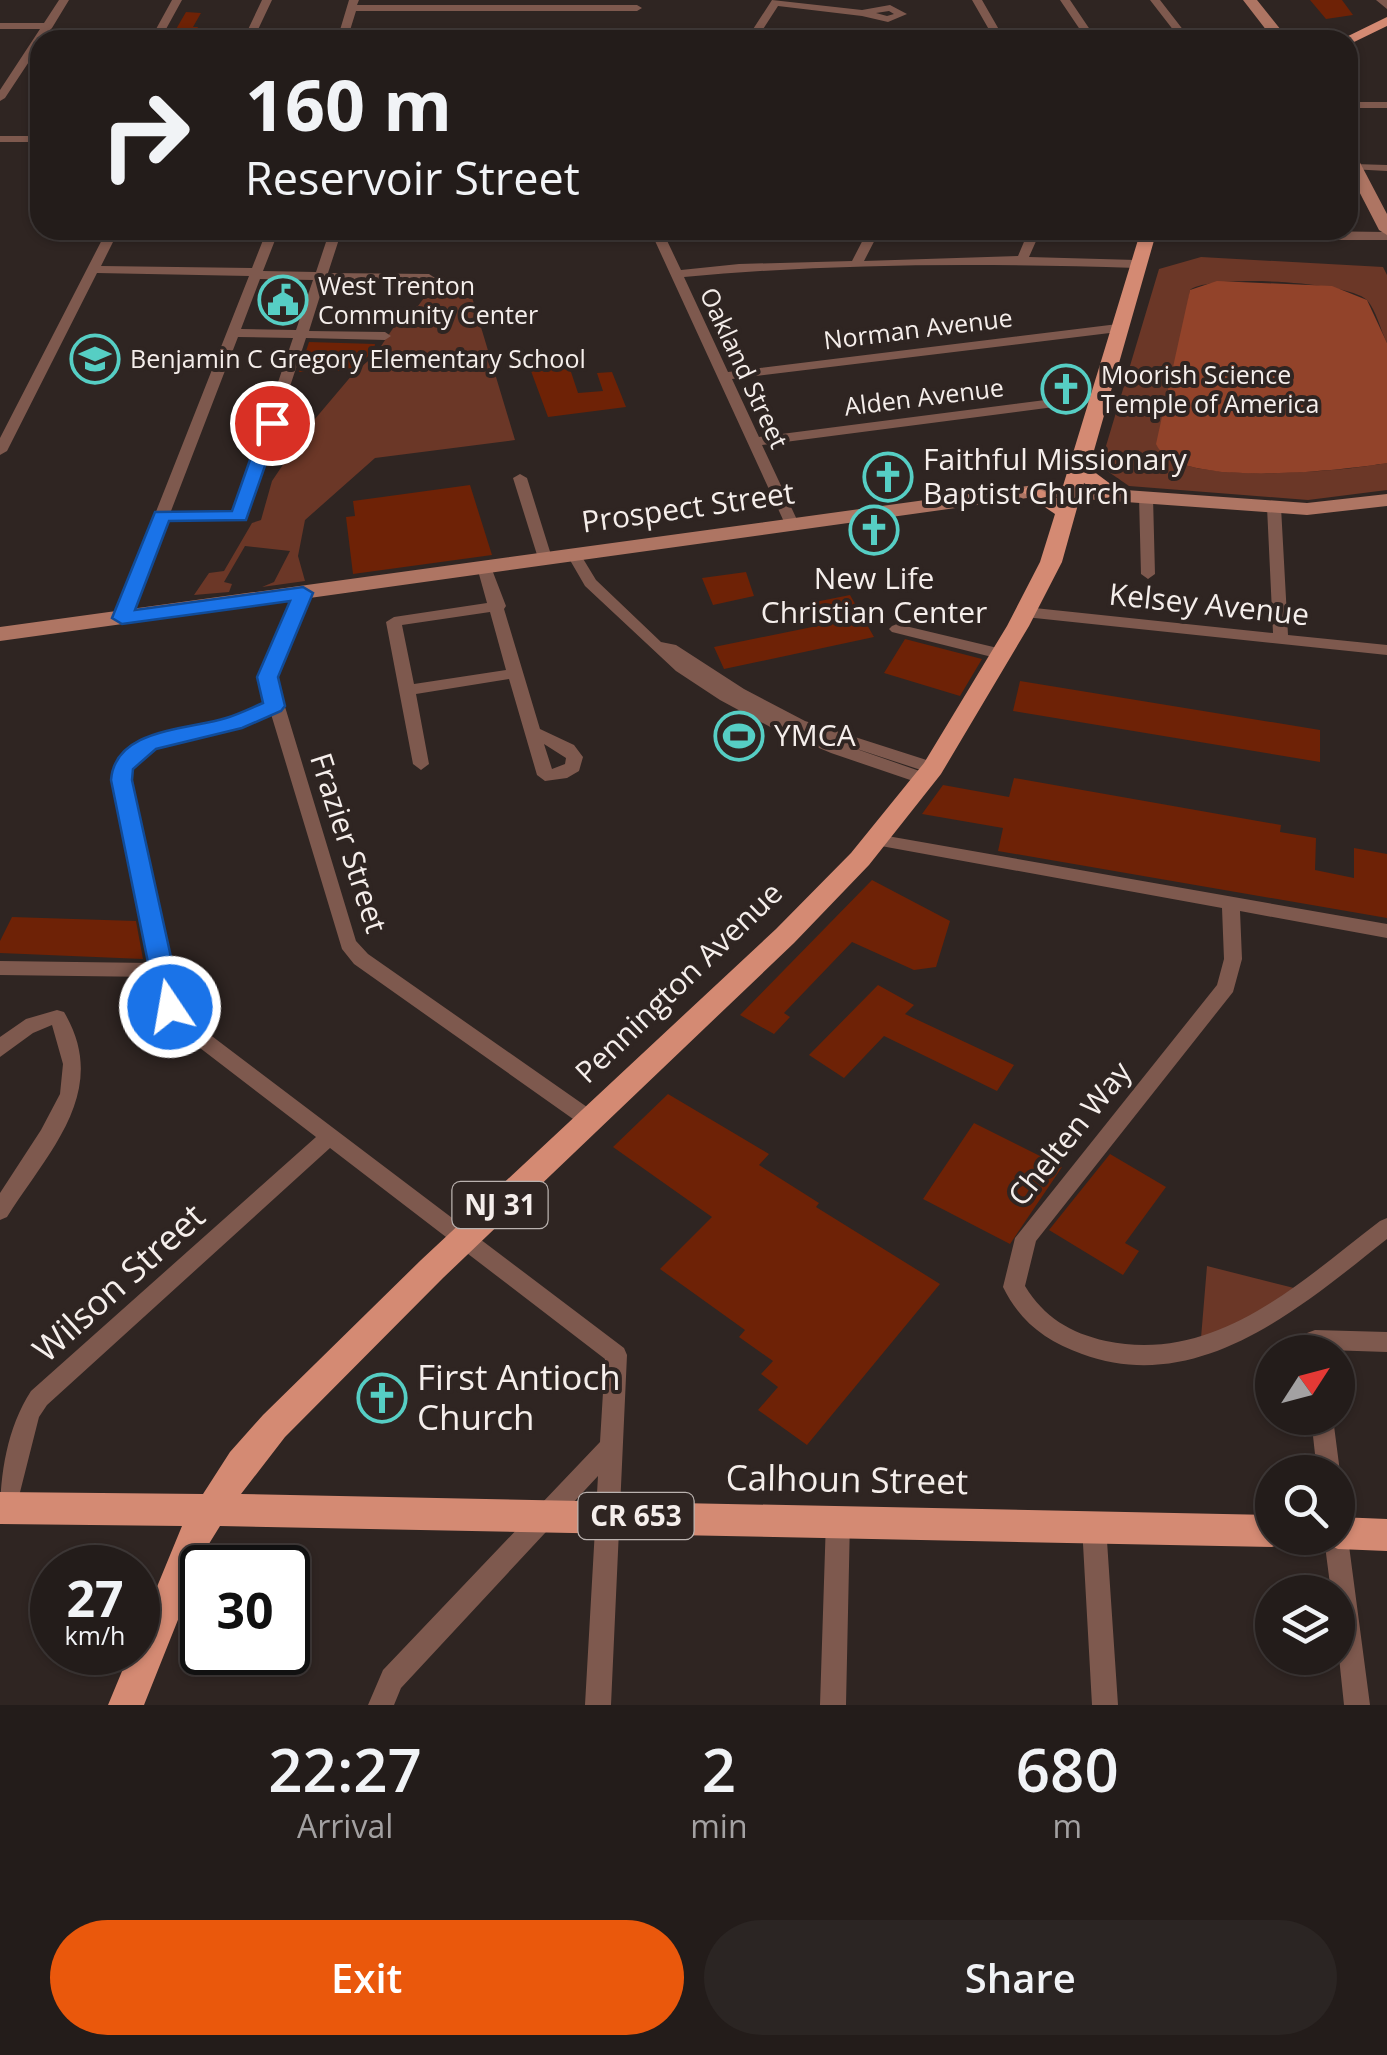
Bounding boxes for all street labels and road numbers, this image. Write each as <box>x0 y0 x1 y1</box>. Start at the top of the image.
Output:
street label: Oakland Street <box>693 282 797 454</box>
street label: Norman Avenue <box>822 300 1014 356</box>
street label: Alden Avenue <box>842 369 1006 423</box>
street label: Prospect Street <box>579 471 797 542</box>
street label: Kelsey Avenue <box>1107 573 1311 634</box>
street label: Frazier Street <box>301 747 398 938</box>
street label: Pennington Avenue <box>565 872 791 1092</box>
street label: Chelten Way <box>998 1051 1140 1214</box>
road number: NJ 31 <box>452 1182 548 1228</box>
street label: Wilson Street <box>22 1192 214 1372</box>
street label: Calhoun Street <box>725 1453 969 1504</box>
road number: CR 653 <box>578 1493 694 1539</box>

